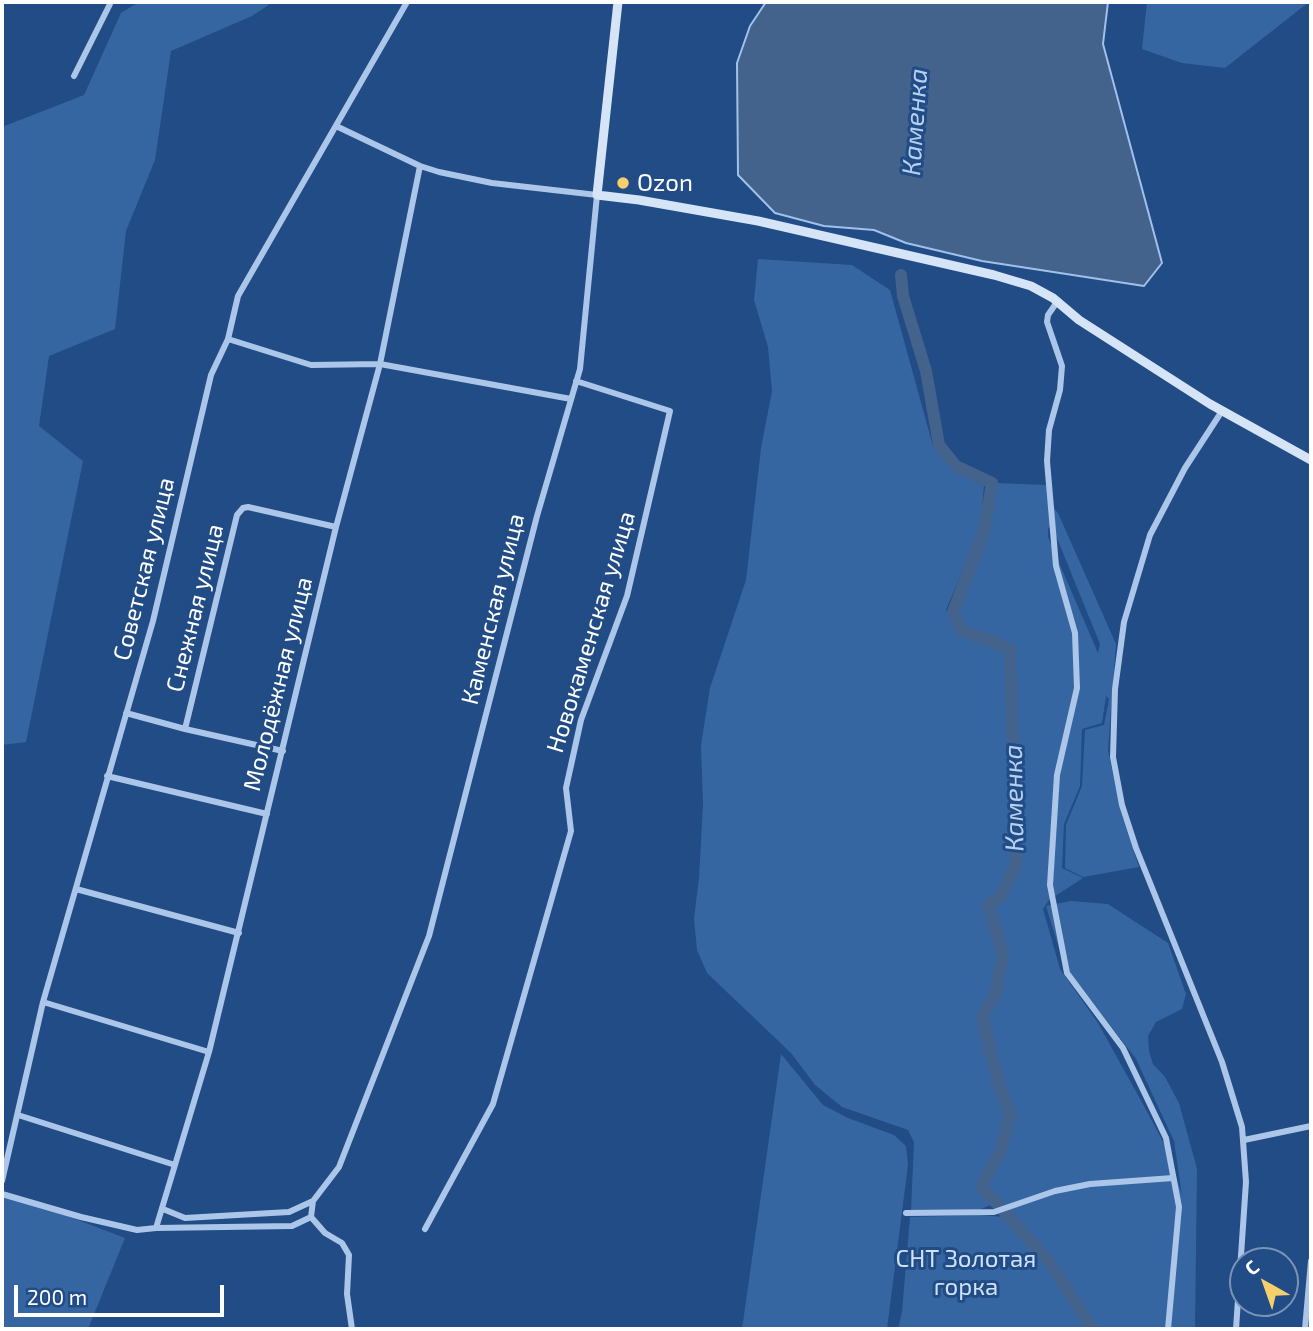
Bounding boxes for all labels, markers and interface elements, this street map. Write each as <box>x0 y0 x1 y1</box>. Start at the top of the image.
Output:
water label: Каменка <box>896 67 934 177</box>
place label: Ozon <box>637 169 693 197</box>
marker: Ozon <box>615 175 631 191</box>
street label: Советская улица <box>107 474 181 664</box>
street label: Новокаменская улица <box>541 508 641 756</box>
street label: Каменская улица <box>455 511 531 707</box>
street label: Снежная улица <box>160 521 230 695</box>
street label: Молодёжная улица <box>237 574 319 794</box>
water label: Каменка <box>997 744 1031 852</box>
park label: СНТ Золотая горка <box>896 1245 1036 1301</box>
north arrow <box>1229 1247 1299 1317</box>
text: С <box>1240 1255 1263 1279</box>
scale bar <box>18 1272 228 1316</box>
text: 200 m <box>27 1284 87 1309</box>

